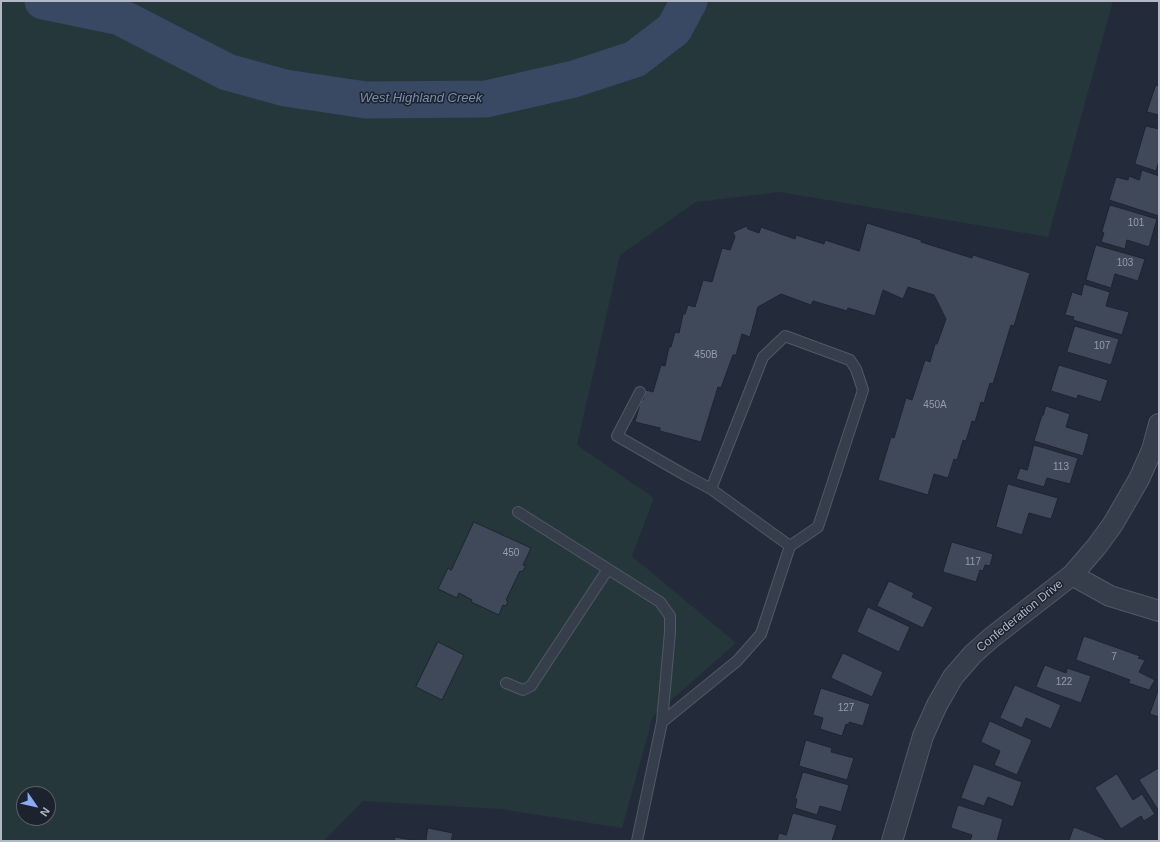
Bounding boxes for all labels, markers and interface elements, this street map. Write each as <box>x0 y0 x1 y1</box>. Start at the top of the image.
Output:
water label: West Highland Creek <box>360 90 482 106</box>
house number: 101 <box>1128 217 1144 229</box>
house number: 103 <box>1117 257 1133 269</box>
house number: 107 <box>1094 340 1110 352</box>
house number: 450B <box>694 349 718 361</box>
house number: 450A <box>923 399 947 411</box>
house number: 113 <box>1053 461 1069 473</box>
house number: 450 <box>503 547 519 559</box>
house number: 117 <box>965 556 981 568</box>
street label: Confederation Drive <box>974 577 1066 655</box>
house number: 7 <box>1111 651 1117 663</box>
house number: 122 <box>1056 676 1072 688</box>
house number: 127 <box>838 702 854 714</box>
north arrow <box>16 786 56 826</box>
text: N <box>38 805 52 819</box>

